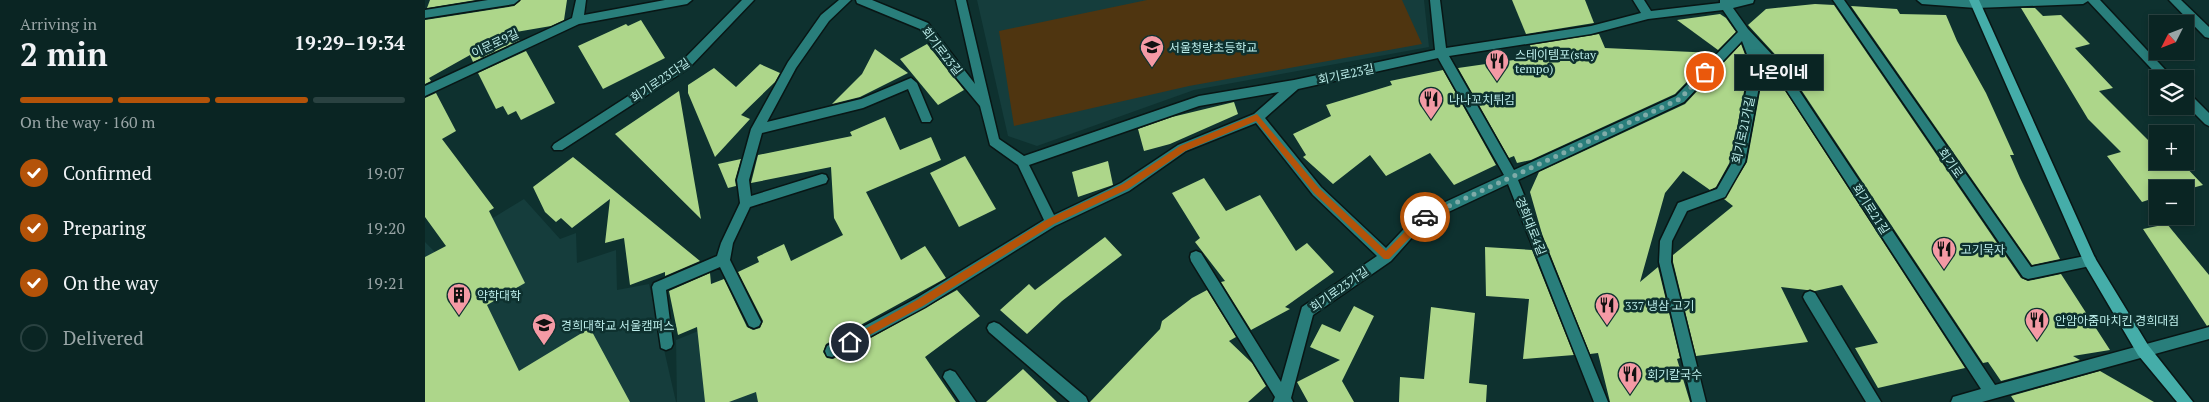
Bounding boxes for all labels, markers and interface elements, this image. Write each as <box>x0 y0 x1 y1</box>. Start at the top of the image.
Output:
text: Arriving in <box>20 13 97 35</box>
north arrow <box>2149 15 2194 60</box>
map controls <box>2149 15 2194 225</box>
street label: 회기로23길 <box>919 24 965 78</box>
street label: 이문로9길 <box>469 26 521 60</box>
text: 19:29–19:34 <box>294 30 405 55</box>
text: 2 min <box>20 33 108 75</box>
school or university icon: 서울청량초등학교 <box>1139 34 1165 68</box>
place label: 서울청량초등학교 <box>1169 40 1257 55</box>
place label: 스테이템포(stay tempo) <box>1515 47 1597 76</box>
restaurant icon: 스테이템포(stay tempo) <box>1484 48 1510 82</box>
pin <box>1684 51 1726 93</box>
callout: 나은이네 <box>1735 54 1823 90</box>
street label: 회기로23다길 <box>628 55 692 105</box>
icon: bag <box>1691 58 1719 86</box>
street label: 회기로23길 <box>1317 61 1375 87</box>
text: 나은이네 <box>1750 61 1808 83</box>
button: layers <box>2149 70 2194 115</box>
restaurant icon: 나나꼬치튀김 <box>1418 86 1444 120</box>
place label: 나나꼬치튀김 <box>1449 92 1515 107</box>
street label: 회기로21가길 <box>1729 95 1757 165</box>
text: On the way · 160 m <box>20 111 155 133</box>
button: + <box>2149 125 2194 170</box>
street label: 회기로 <box>1935 145 1967 181</box>
icon: check <box>20 159 48 187</box>
text: Confirmed <box>63 160 152 185</box>
text: 19:07 <box>366 162 405 184</box>
button: − <box>2149 180 2194 225</box>
street label: 회기로21길 <box>1849 181 1893 237</box>
courier <box>1400 192 1450 242</box>
street label: 경희대로4길 <box>1513 195 1549 257</box>
icon: car <box>1411 203 1439 231</box>
icon: check <box>20 214 48 242</box>
text: Preparing <box>63 215 146 240</box>
text: 19:20 <box>366 217 405 239</box>
restaurant icon: 고기묵자 <box>1931 236 1957 270</box>
place label: 고기묵자 <box>1961 242 2005 257</box>
street label: 회기로23가길 <box>1307 263 1371 315</box>
icon: check <box>20 269 48 297</box>
text: On the way <box>63 270 158 295</box>
text: 19:21 <box>366 272 405 294</box>
building icon: 약학대학 <box>446 282 472 316</box>
place label: 약학대학 <box>477 288 521 303</box>
restaurant icon: 337 냉삼 고기 <box>1594 292 1620 326</box>
place label: 337 냉삼 고기 <box>1625 298 1694 313</box>
restaurant icon: 안암아줌마치킨 경희대점 <box>2024 307 2050 341</box>
school or university icon: 경희대학교 서울캠퍼스 <box>531 312 557 346</box>
place label: 안암아줌마치킨 경희대점 <box>2055 313 2179 328</box>
place label: 경희대학교 서울캠퍼스 <box>561 318 674 333</box>
pin <box>829 321 871 363</box>
text: Delivered <box>63 325 144 350</box>
icon: home <box>836 328 864 356</box>
restaurant icon: 회기칼국수 <box>1617 361 1643 395</box>
place label: 회기칼국수 <box>1647 367 1702 382</box>

